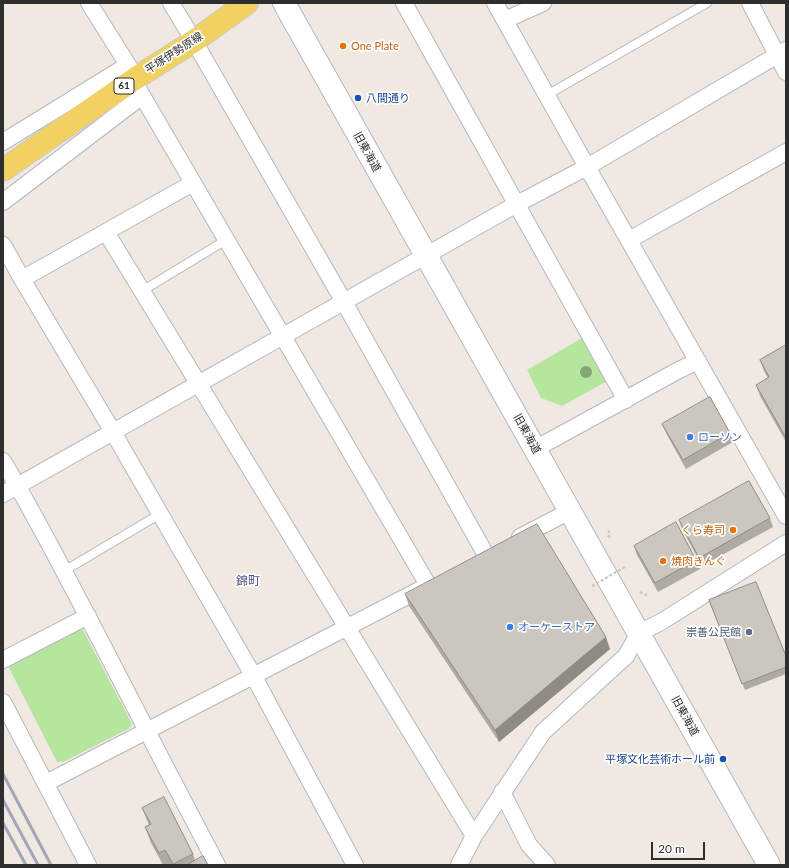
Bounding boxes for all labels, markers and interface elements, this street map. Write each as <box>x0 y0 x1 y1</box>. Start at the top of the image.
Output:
street label: 平塚伊勢原線 <box>143 29 205 77</box>
place label: One Plate <box>351 39 399 53</box>
marker: One Plate <box>338 41 348 51</box>
road number: 61 <box>114 78 134 94</box>
place label: 八間通り <box>366 91 410 105</box>
marker: 八間通り <box>353 93 363 103</box>
street label: 旧東海道 <box>351 130 383 174</box>
street label: 旧東海道 <box>511 412 543 456</box>
place label: ローソン <box>698 430 742 444</box>
marker: ローソン <box>685 432 695 442</box>
place label: くら寿司 <box>681 523 725 537</box>
marker: くら寿司 <box>728 525 738 535</box>
place label: 焼肉きんぐ <box>671 554 726 568</box>
marker: 焼肉きんぐ <box>658 556 668 566</box>
district label: 錦町 <box>236 574 260 588</box>
place label: オーケーストア <box>518 620 595 634</box>
marker: オーケーストア <box>505 622 515 632</box>
place label: 崇善公民館 <box>686 625 741 639</box>
marker: 崇善公民館 <box>744 627 754 637</box>
street label: 旧東海道 <box>669 694 701 738</box>
place label: 平塚文化芸術ホール前 <box>605 752 715 766</box>
marker: 平塚文化芸術ホール前 <box>718 754 728 764</box>
scale bar <box>653 834 707 860</box>
text: 20 m <box>658 841 685 856</box>

